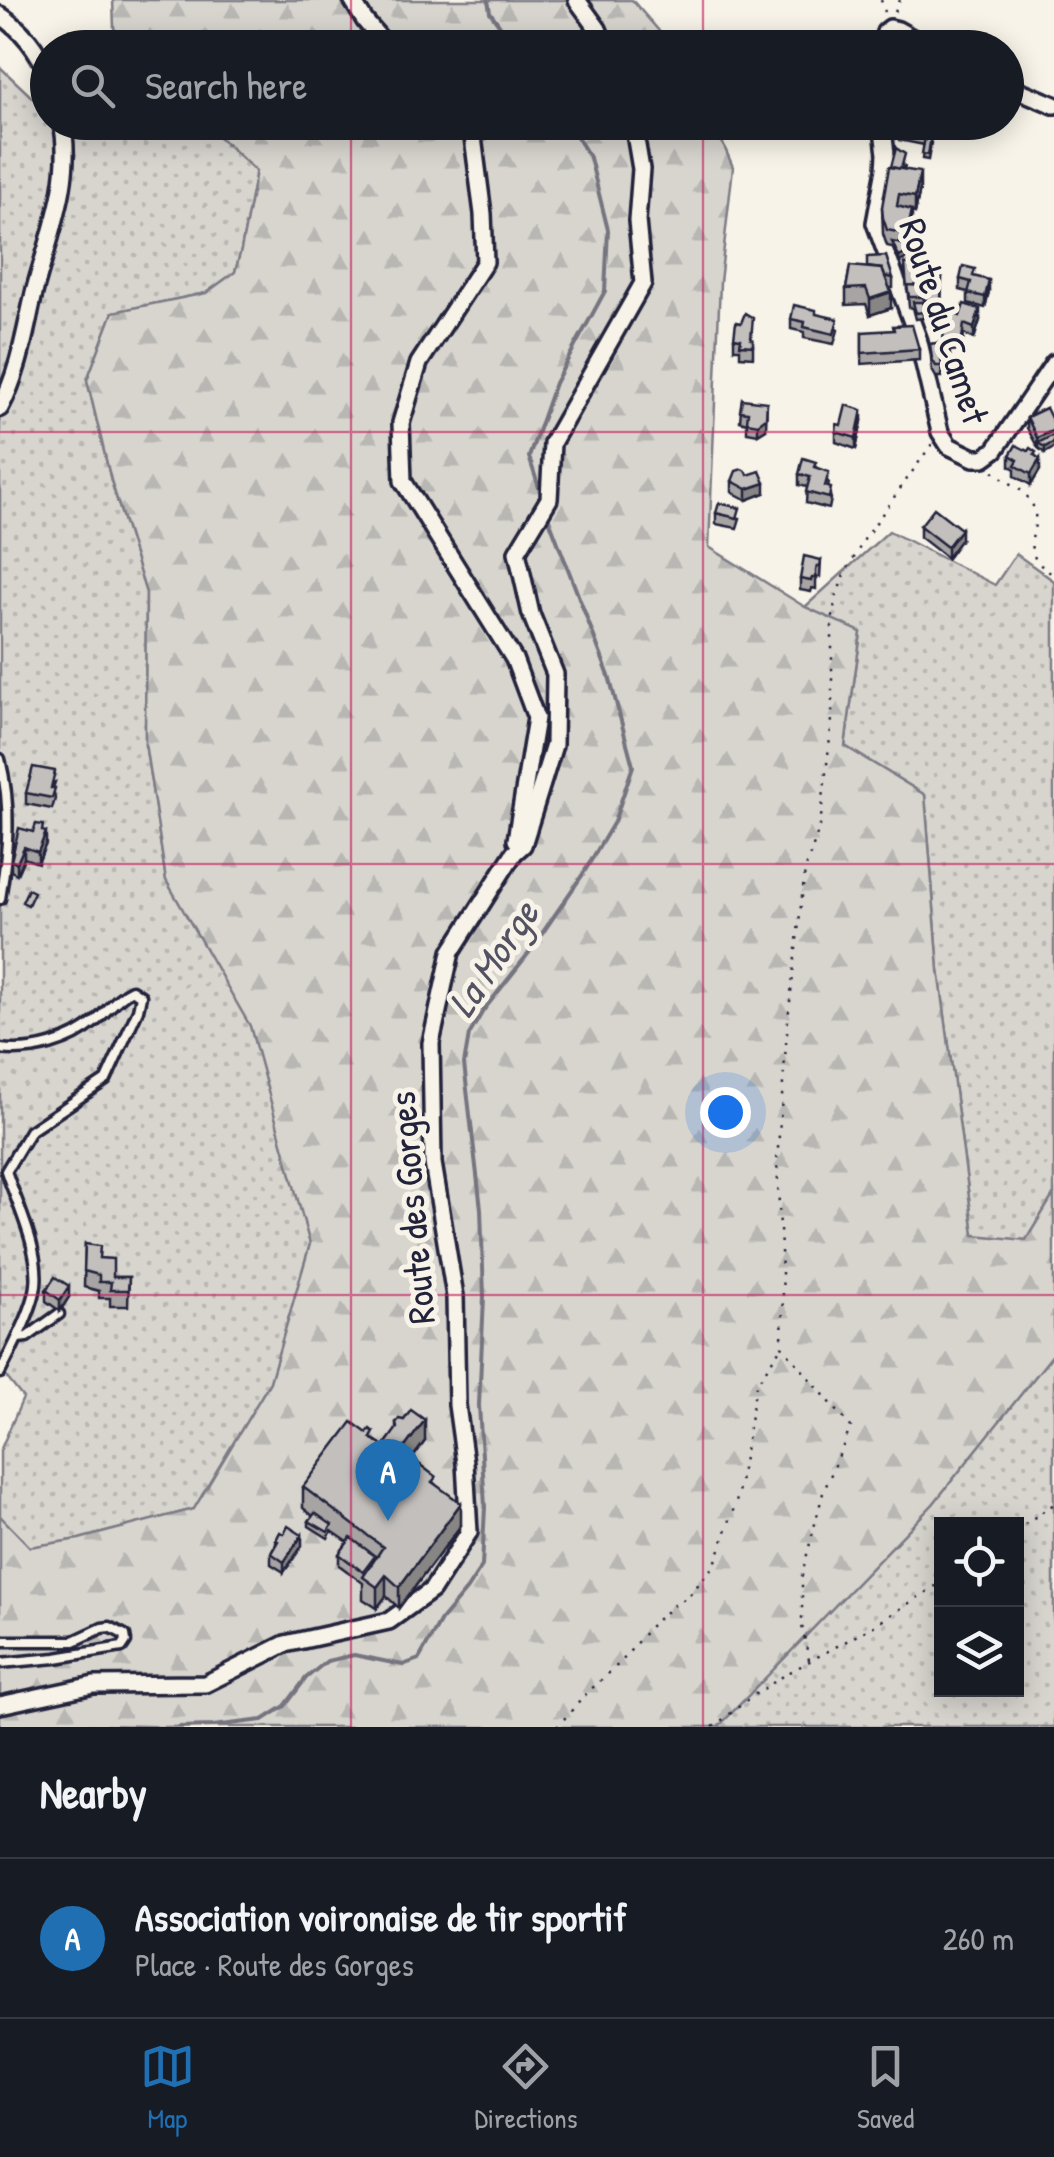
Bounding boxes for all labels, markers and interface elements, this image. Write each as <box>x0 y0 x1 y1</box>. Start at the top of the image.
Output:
search box <box>30 30 1024 140</box>
icon: search <box>65 58 120 113</box>
text: Search here <box>145 59 307 111</box>
street label: Route du Camet <box>887 212 1003 431</box>
water label: La Morge <box>434 888 552 1027</box>
your location <box>700 1087 751 1138</box>
street label: Route des Gorges <box>375 1090 447 1326</box>
pin: A <box>356 1438 420 1521</box>
map controls <box>934 1517 1024 1697</box>
button: locate <box>934 1517 1024 1607</box>
button: layers <box>934 1607 1024 1697</box>
text: Nearby <box>40 1764 147 1821</box>
text: Association voironaise de tir sportif <box>135 1891 627 1943</box>
text: A <box>65 1917 80 1960</box>
text: 260 m <box>943 1917 1014 1960</box>
text: Place · Route des Gorges <box>135 1943 414 1986</box>
tab: Map <box>140 2039 195 2137</box>
tab: Directions <box>474 2039 577 2137</box>
tab: Saved <box>857 2039 914 2137</box>

